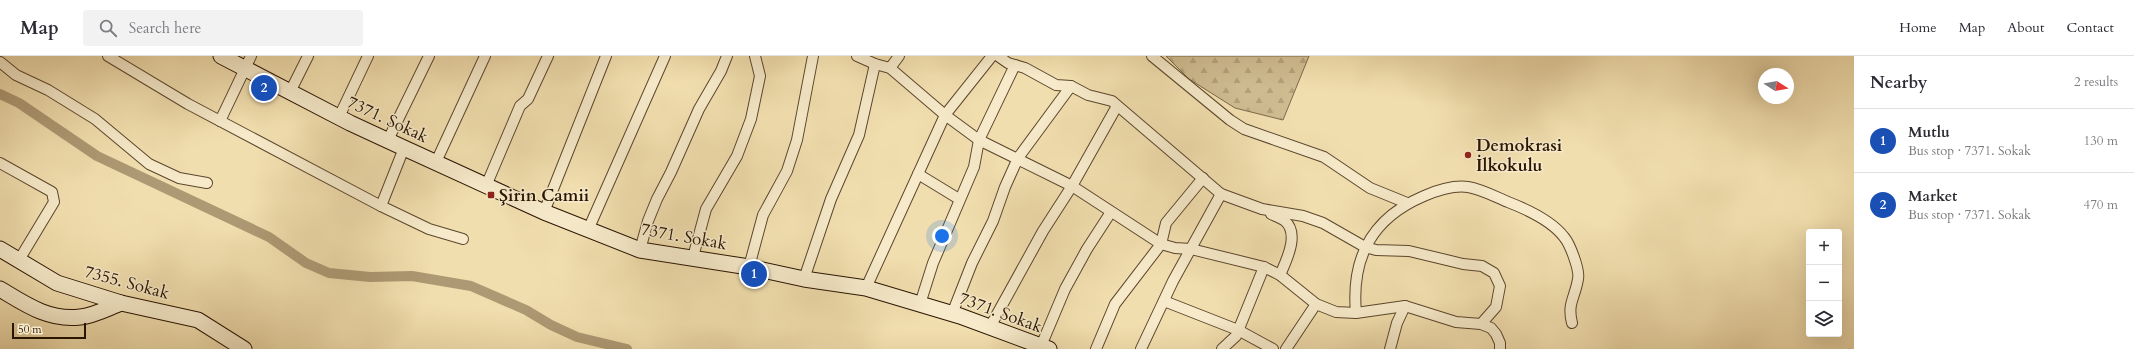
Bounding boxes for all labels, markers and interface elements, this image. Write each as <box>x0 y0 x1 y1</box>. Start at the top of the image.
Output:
search box <box>83 10 363 46</box>
text: Map <box>20 15 59 41</box>
icon: search <box>97 17 119 39</box>
text: Search here <box>129 18 201 38</box>
text: Home <box>1899 18 1937 37</box>
text: Map <box>1959 18 1985 37</box>
text: About <box>2007 18 2044 37</box>
text: Contact <box>2066 18 2114 37</box>
north arrow <box>1758 68 1794 104</box>
text: Nearby <box>1870 71 1927 94</box>
pin: 2 <box>251 73 277 103</box>
text: 2 results <box>2074 73 2118 91</box>
street label: 7371. Sokak <box>344 91 433 149</box>
text: Mutlu <box>1908 122 1950 142</box>
text: 1 <box>1880 132 1886 150</box>
text: 130 m <box>2084 132 2118 150</box>
place label: Demokrasi İlkokulu <box>1476 134 1562 177</box>
text: Bus stop · 7371. Sokak <box>1908 142 2031 160</box>
marker: Demokrasi İlkokulu <box>1463 150 1473 160</box>
place label: Şirin Camii <box>499 184 589 207</box>
text: Market <box>1908 186 1957 206</box>
marker: Şirin Camii <box>486 190 496 200</box>
text: 2 <box>1880 196 1886 214</box>
text: 470 m <box>2084 196 2118 214</box>
text: Bus stop · 7371. Sokak <box>1908 206 2031 224</box>
street label: 7371. Sokak <box>639 218 730 256</box>
your location <box>932 226 952 246</box>
map controls <box>1806 229 1842 337</box>
button: + <box>1806 229 1842 265</box>
pin: 1 <box>741 259 767 289</box>
street label: 7355. Sokak <box>82 260 173 305</box>
button: − <box>1806 265 1842 301</box>
street label: 7371. Sokak <box>956 287 1046 338</box>
button: layers <box>1806 301 1842 337</box>
scale bar <box>12 321 86 340</box>
text: 50 m <box>18 322 42 337</box>

